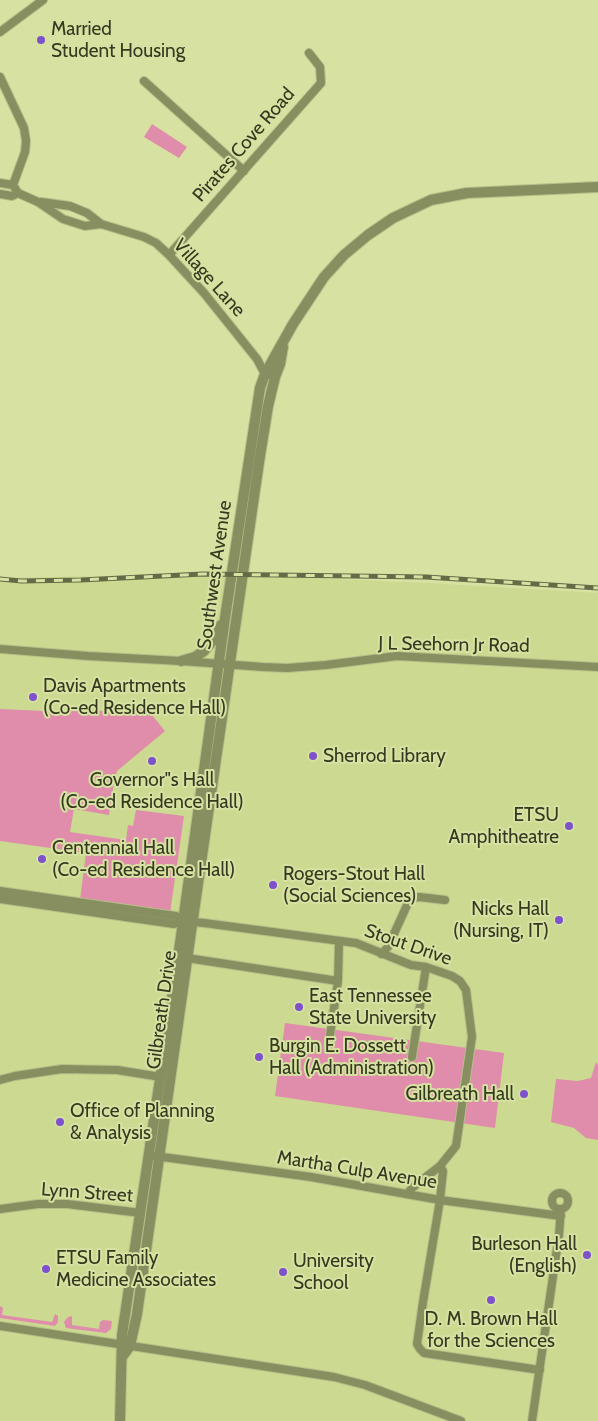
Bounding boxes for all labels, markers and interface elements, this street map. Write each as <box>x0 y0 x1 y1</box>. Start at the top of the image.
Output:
place label: Married Student Housing <box>51 18 185 62</box>
marker: Married Student Housing <box>35 34 47 46</box>
street label: Pirates Cove Road <box>188 83 300 207</box>
street label: Village Lane <box>168 234 250 322</box>
street label: Southwest Avenue <box>193 499 237 651</box>
street label: J L Seehorn Jr Road <box>378 632 530 658</box>
place label: Davis Apartments (Co-ed Residence Hall) <box>43 675 226 719</box>
marker: Davis Apartments (Co-ed Residence Hall) <box>27 691 39 703</box>
place label: Sherrod Library <box>323 745 446 767</box>
marker: Sherrod Library <box>307 750 319 762</box>
marker: Governor"s Hall (Co-ed Residence Hall) <box>146 755 158 767</box>
place label: Governor"s Hall (Co-ed Residence Hall) <box>60 769 244 813</box>
place label: ETSU Amphitheatre <box>448 804 559 848</box>
marker: ETSU Amphitheatre <box>563 820 575 832</box>
place label: Centennial Hall (Co-ed Residence Hall) <box>52 837 235 881</box>
marker: Centennial Hall (Co-ed Residence Hall) <box>36 853 48 865</box>
place label: Rogers-Stout Hall (Social Sciences) <box>283 863 425 907</box>
marker: Rogers-Stout Hall (Social Sciences) <box>267 879 279 891</box>
place label: Nicks Hall (Nursing, IT) <box>453 898 549 942</box>
marker: Nicks Hall (Nursing, IT) <box>553 914 565 926</box>
street label: Stout Drive <box>361 919 455 971</box>
street label: Gilbreath Drive <box>142 949 182 1071</box>
place label: East Tennessee State University <box>309 985 436 1029</box>
marker: East Tennessee State University <box>293 1001 305 1013</box>
place label: Burgin E. Dossett Hall (Administration) <box>269 1035 434 1079</box>
marker: Burgin E. Dossett Hall (Administration) <box>253 1051 265 1063</box>
place label: Gilbreath Hall <box>406 1083 514 1105</box>
marker: Gilbreath Hall <box>518 1088 530 1100</box>
place label: Office of Planning & Analysis <box>70 1100 214 1144</box>
marker: Office of Planning & Analysis <box>54 1116 66 1128</box>
street label: Martha Culp Avenue <box>275 1146 439 1194</box>
street label: Lynn Street <box>40 1178 134 1208</box>
place label: Burleson Hall (English) <box>471 1233 577 1277</box>
place label: ETSU Family Medicine Associates <box>56 1247 216 1291</box>
marker: Burleson Hall (English) <box>581 1249 593 1261</box>
place label: University School <box>293 1250 374 1294</box>
marker: ETSU Family Medicine Associates <box>40 1263 52 1275</box>
marker: University School <box>277 1266 289 1278</box>
marker: D. M. Brown Hall for the Sciences <box>485 1294 497 1306</box>
place label: D. M. Brown Hall for the Sciences <box>425 1308 557 1352</box>

